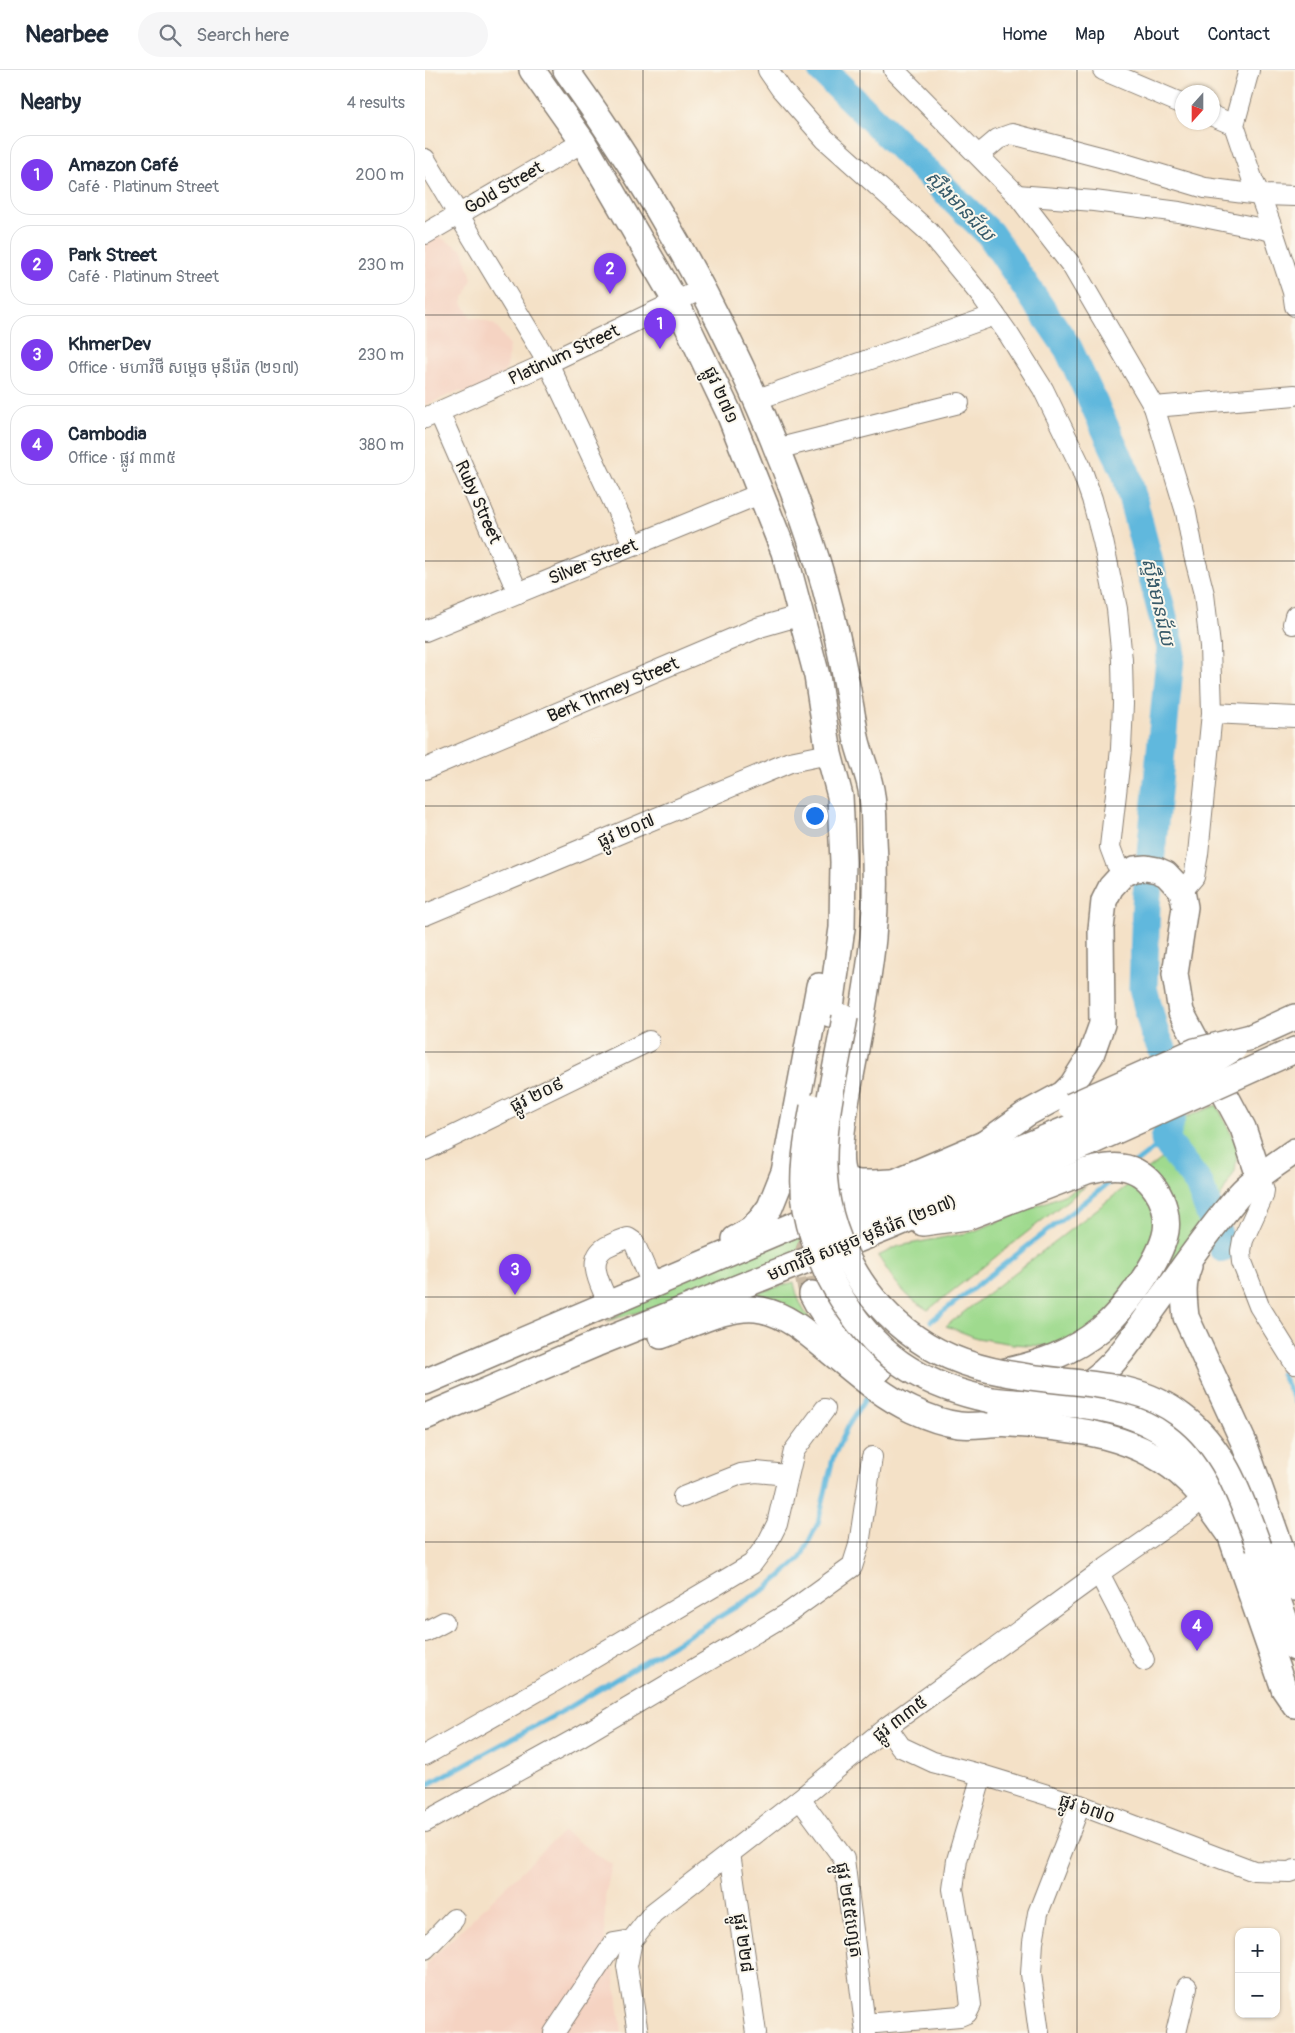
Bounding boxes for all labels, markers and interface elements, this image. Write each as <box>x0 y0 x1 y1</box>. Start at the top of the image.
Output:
search box <box>138 12 488 57</box>
text: Nearbee <box>25 20 108 49</box>
icon: search <box>156 21 184 49</box>
text: Search here <box>196 23 289 47</box>
text: Home <box>1002 23 1047 46</box>
text: Map <box>1075 23 1105 46</box>
text: About <box>1133 23 1179 46</box>
text: Contact <box>1207 23 1270 46</box>
north arrow <box>1175 85 1220 130</box>
text: Nearby <box>20 89 81 116</box>
text: 4 results <box>347 93 405 113</box>
text: Amazon Café <box>68 153 179 177</box>
street label: Gold Street <box>460 156 548 220</box>
text: 1 <box>34 165 40 185</box>
text: 200 m <box>356 165 404 185</box>
water label: ស្ទឹងមានជ័យ <box>920 165 1001 248</box>
text: Café · Platinum Street <box>68 177 219 197</box>
text: Park Street <box>68 243 157 267</box>
pin: 2 <box>594 253 626 294</box>
text: 2 <box>33 255 41 275</box>
text: 230 m <box>358 255 404 275</box>
text: Café · Platinum Street <box>68 267 219 287</box>
pin: 1 <box>644 308 676 349</box>
street label: Platinum Street <box>505 319 624 391</box>
text: KhmerDev <box>68 332 151 356</box>
text: 3 <box>33 345 41 365</box>
text: 230 m <box>358 345 404 365</box>
text: Office · មហាវិថី សម្តេច មុនីរ៉េត (២១៧) <box>68 358 300 378</box>
street label: ផ្លូវ ២៧១ <box>694 363 744 429</box>
text: Cambodia <box>68 422 147 446</box>
text: 4 <box>32 435 42 455</box>
text: 380 m <box>358 435 404 455</box>
text: Office · ផ្លូវ ៣៣៥ <box>68 448 176 468</box>
street label: Ruby Street <box>449 457 507 548</box>
street label: Silver Street <box>545 533 642 590</box>
water label: ស្ទឹងមានជ័យ <box>1136 556 1181 650</box>
street label: Berk Thmey Street <box>544 652 683 728</box>
your location <box>802 803 828 829</box>
street label: ផ្លូវ ២០៧ <box>594 809 660 857</box>
street label: ផ្លូវ ២០៩ <box>506 1072 570 1122</box>
street label: មហាវិថី សម្តេច មុនីរ៉េត (២១៧) <box>764 1189 960 1287</box>
pin: 3 <box>499 1254 531 1295</box>
pin: 4 <box>1181 1610 1213 1651</box>
street label: ផ្លូវ ៣៣៥ <box>868 1691 935 1751</box>
street label: ផ្លូវ ៦៧០ <box>1054 1789 1118 1833</box>
street label: ផ្លូវ ២៥៥ហ្សេត <box>826 1861 868 1960</box>
street label: ផ្លូវ ២២៨ <box>723 1912 759 1975</box>
map controls <box>1235 1928 1280 2018</box>
button: + <box>1235 1928 1280 1973</box>
button: − <box>1235 1973 1280 2018</box>

